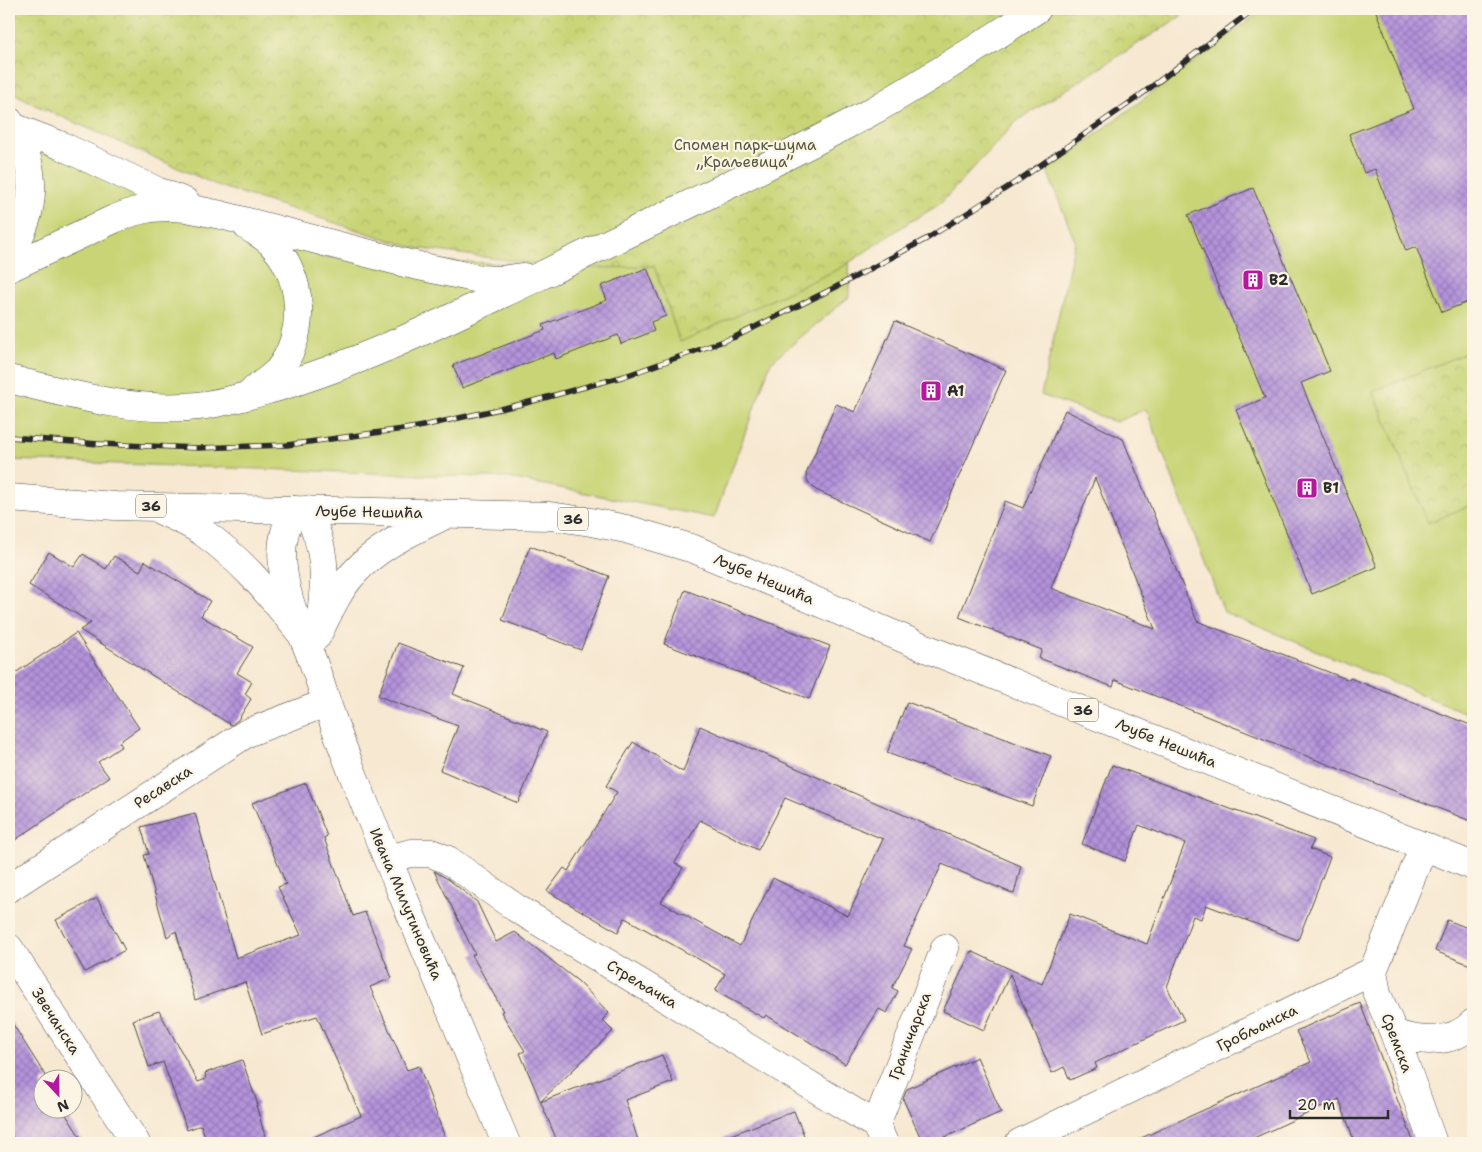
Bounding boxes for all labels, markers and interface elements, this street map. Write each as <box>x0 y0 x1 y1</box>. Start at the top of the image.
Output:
park label: Спомен парк-шума „Краљевица” <box>674 135 817 172</box>
building icon: B2 <box>1241 268 1265 292</box>
place label: B2 <box>1269 270 1289 290</box>
building icon: A1 <box>919 379 943 403</box>
place label: A1 <box>947 381 964 401</box>
building icon: B1 <box>1295 476 1319 500</box>
place label: B1 <box>1323 478 1339 498</box>
road number: 36 <box>136 494 166 518</box>
street label: Љубе Нешића <box>315 501 423 523</box>
road number: 36 <box>558 508 588 530</box>
street label: Љубе Нешића <box>711 549 818 609</box>
road number: 36 <box>1068 698 1098 722</box>
street label: Љубе Нешића <box>1113 714 1220 773</box>
street label: Ресавска <box>130 760 196 813</box>
street label: Ивана Милутиновића <box>365 825 447 984</box>
street label: Стрељачка <box>603 955 682 1013</box>
street label: Звечанска <box>27 984 85 1059</box>
street label: Граничарска <box>884 989 936 1083</box>
street label: Гробљанска <box>1213 1000 1301 1056</box>
street label: Сремска <box>1377 1011 1418 1076</box>
north arrow <box>32 1070 82 1120</box>
scale bar <box>1290 1087 1387 1119</box>
text: 20 m <box>1297 1095 1336 1115</box>
text: N <box>54 1096 71 1116</box>

